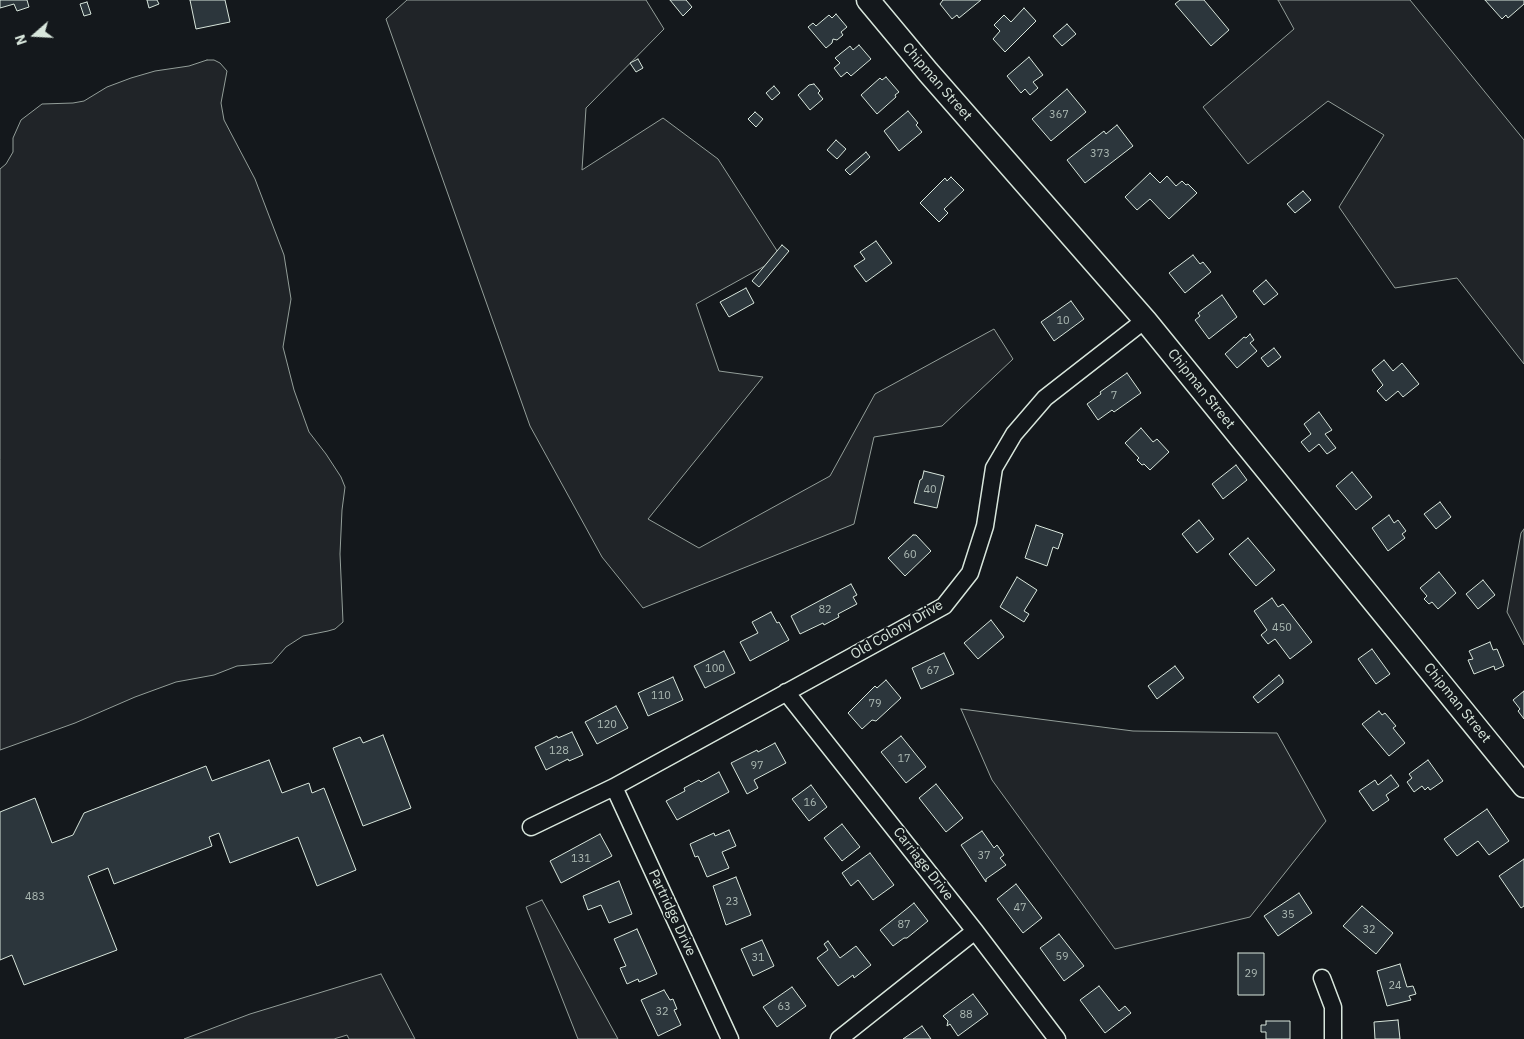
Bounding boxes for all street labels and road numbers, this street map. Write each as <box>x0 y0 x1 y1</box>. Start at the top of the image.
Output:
street label: Chipman Street <box>899 40 975 124</box>
street label: Chipman Street <box>1164 346 1238 432</box>
street label: Old Colony Drive <box>848 597 946 663</box>
street label: Chipman Street <box>1420 660 1494 746</box>
street label: Carriage Drive <box>889 824 957 904</box>
street label: Partridge Drive <box>645 867 699 959</box>

